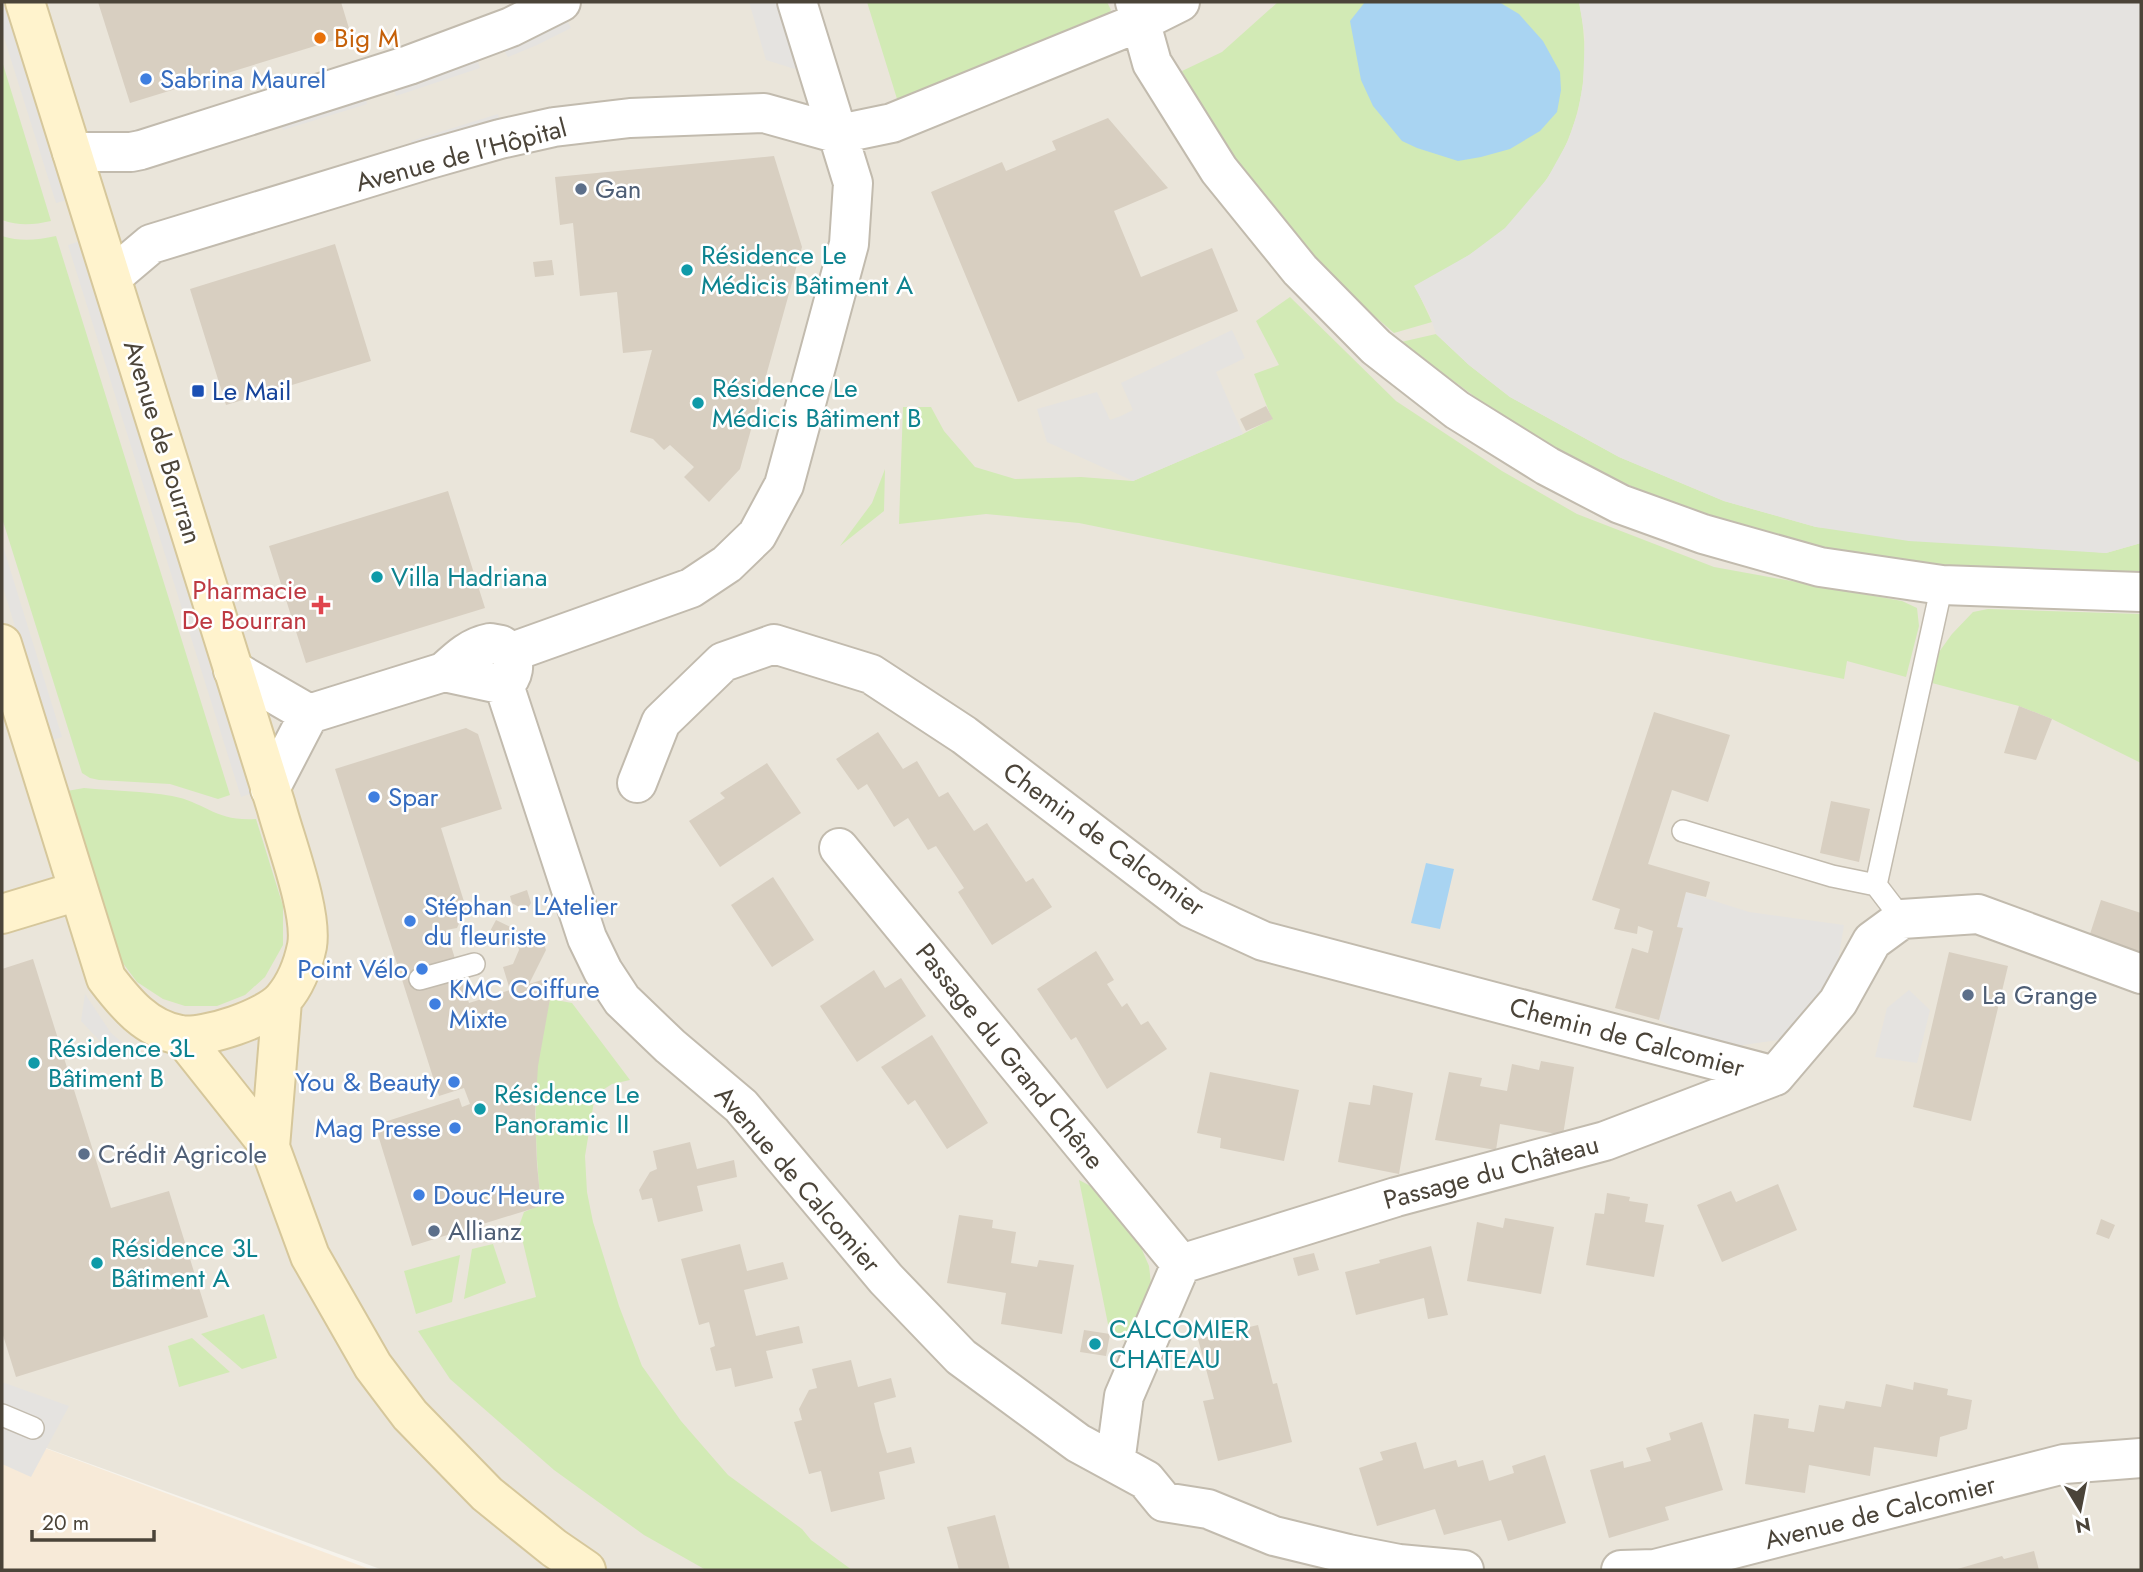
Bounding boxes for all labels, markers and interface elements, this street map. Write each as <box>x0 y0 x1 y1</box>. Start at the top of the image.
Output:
place label: Big M <box>334 19 399 57</box>
marker: Big M <box>312 30 328 46</box>
place label: Sabrina Maurel <box>160 60 326 98</box>
marker: Sabrina Maurel <box>138 71 154 87</box>
street label: Avenue de l'Hôpital <box>351 109 571 201</box>
place label: Gan <box>595 170 641 208</box>
marker: Gan <box>573 181 589 197</box>
place label: Résidence Le Médicis Bâtiment A <box>701 236 914 304</box>
marker: Résidence Le Médicis Bâtiment A <box>679 262 695 278</box>
street label: Avenue de Bourran <box>114 335 212 549</box>
place label: Résidence Le Médicis Bâtiment B <box>712 369 921 437</box>
place label: Le Mail <box>212 372 291 410</box>
marker: Le Mail <box>190 383 206 399</box>
marker: Résidence Le Médicis Bâtiment B <box>690 395 706 411</box>
place label: Villa Hadriana <box>391 558 547 596</box>
marker: Villa Hadriana <box>369 569 385 585</box>
place label: Pharmacie De Bourran <box>182 571 307 639</box>
marker: Pharmacie De Bourran <box>313 597 329 613</box>
street label: Chemin de Calcomier <box>995 753 1213 925</box>
place label: Spar <box>388 778 439 816</box>
marker: Spar <box>366 789 382 805</box>
place label: Stéphan - L’Atelier du fleuriste <box>424 887 618 955</box>
marker: Stéphan - L’Atelier du fleuriste <box>402 913 418 929</box>
street label: Passage du Grand Chêne <box>907 935 1113 1177</box>
place label: Point Vélo <box>297 950 408 988</box>
marker: Point Vélo <box>414 961 430 977</box>
place label: KMC Coiffure Mixte <box>449 970 600 1038</box>
place label: La Grange <box>1982 976 2097 1014</box>
street label: Chemin de Calcomier <box>1505 987 1749 1087</box>
marker: La Grange <box>1960 987 1976 1003</box>
marker: KMC Coiffure Mixte <box>427 996 443 1012</box>
place label: Résidence 3L Bâtiment B <box>48 1029 195 1097</box>
marker: Résidence 3L Bâtiment B <box>26 1055 42 1071</box>
place label: You & Beauty <box>295 1063 441 1101</box>
marker: You & Beauty <box>446 1074 462 1090</box>
place label: Résidence Le Panoramic II <box>494 1075 640 1143</box>
street label: Avenue de Calcomier <box>706 1077 890 1281</box>
marker: Résidence Le Panoramic II <box>472 1101 488 1117</box>
place label: Mag Presse <box>315 1109 441 1147</box>
marker: Mag Presse <box>447 1120 463 1136</box>
street label: Passage du Château <box>1379 1125 1603 1219</box>
place label: Crédit Agricole <box>98 1135 267 1173</box>
marker: Crédit Agricole <box>76 1146 92 1162</box>
place label: Douc’Heure <box>433 1176 565 1214</box>
marker: Douc’Heure <box>411 1187 427 1203</box>
place label: Allianz <box>448 1212 522 1250</box>
marker: Allianz <box>426 1223 442 1239</box>
place label: Résidence 3L Bâtiment A <box>111 1229 258 1297</box>
marker: Résidence 3L Bâtiment A <box>89 1255 105 1271</box>
place label: CALCOMIER CHATEAU <box>1109 1310 1250 1378</box>
marker: CALCOMIER CHATEAU <box>1087 1336 1103 1352</box>
street label: Avenue de Calcomier <box>1760 1465 2000 1559</box>
north arrow <box>2045 1474 2115 1544</box>
scale bar <box>32 1498 154 1542</box>
text: 20 m <box>42 1508 89 1538</box>
text: N <box>2073 1511 2093 1540</box>

